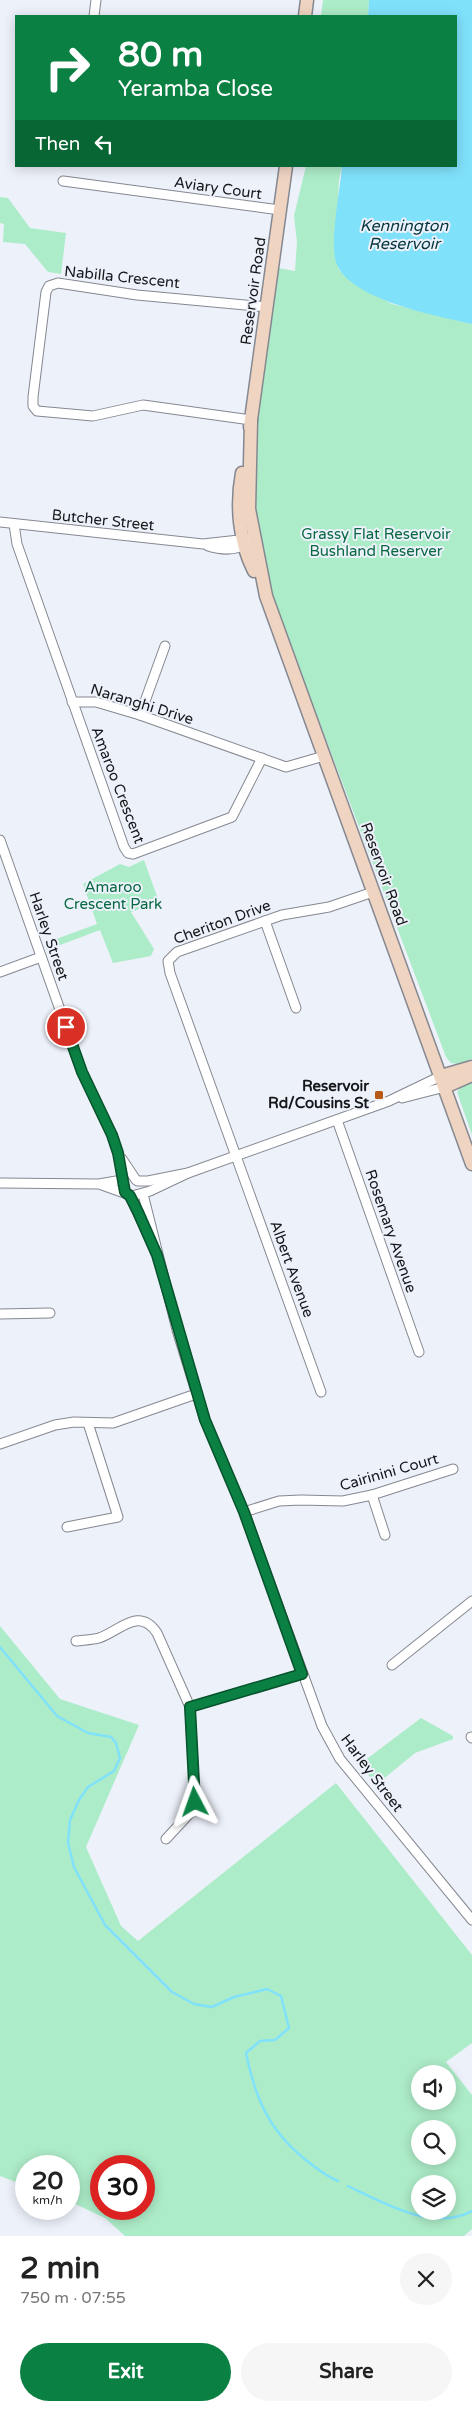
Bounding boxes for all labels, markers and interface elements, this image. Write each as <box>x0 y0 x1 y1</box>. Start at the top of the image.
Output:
text: 80 m <box>118 34 203 76</box>
icon: right <box>35 35 100 100</box>
text: Yeramba Close <box>118 76 273 102</box>
icon: left <box>90 130 118 158</box>
text: Then <box>35 133 80 155</box>
street label: Aviary Court <box>173 173 263 203</box>
water label: Kennington Reservoir <box>360 216 450 254</box>
street label: Reservoir Road <box>237 236 269 346</box>
street label: Nabilla Crescent <box>63 262 181 292</box>
street label: Butcher Street <box>51 506 156 534</box>
park label: Grassy Flat Reservoir Bushland Reserver <box>301 525 451 560</box>
street label: Naranghi Drive <box>88 680 196 728</box>
street label: Amaroo Crescent <box>87 724 149 846</box>
street label: Reservoir Road <box>357 820 411 928</box>
park label: Amaroo Crescent Park <box>64 878 162 913</box>
street label: Harley Street <box>25 889 73 983</box>
street label: Cheriton Drive <box>171 896 273 948</box>
pin <box>45 1006 87 1048</box>
icon: arrive <box>52 1013 80 1041</box>
place label: Reservoir Rd/Cousins St <box>268 1077 369 1112</box>
marker: Reservoir Rd/Cousins St <box>373 1089 385 1101</box>
street label: Rosemary Avenue <box>361 1167 421 1295</box>
street label: Albert Avenue <box>266 1218 318 1320</box>
street label: Cairinini Court <box>338 1449 441 1495</box>
street label: Harley Street <box>337 1731 407 1816</box>
position arrow <box>168 1775 220 1827</box>
map controls <box>411 2065 456 2220</box>
button: sound <box>411 2065 456 2110</box>
button: search <box>411 2120 456 2165</box>
speed limit sign: 30 <box>90 2155 155 2220</box>
text: 20 <box>32 2166 63 2196</box>
button: layers <box>411 2175 456 2220</box>
text: km/h <box>32 2193 63 2207</box>
text: 2 min <box>20 2250 100 2287</box>
button: close <box>400 2253 452 2305</box>
text: 750 m · 07:55 <box>20 2288 126 2308</box>
button: Exit <box>20 2343 231 2401</box>
button: Share <box>241 2343 452 2401</box>

